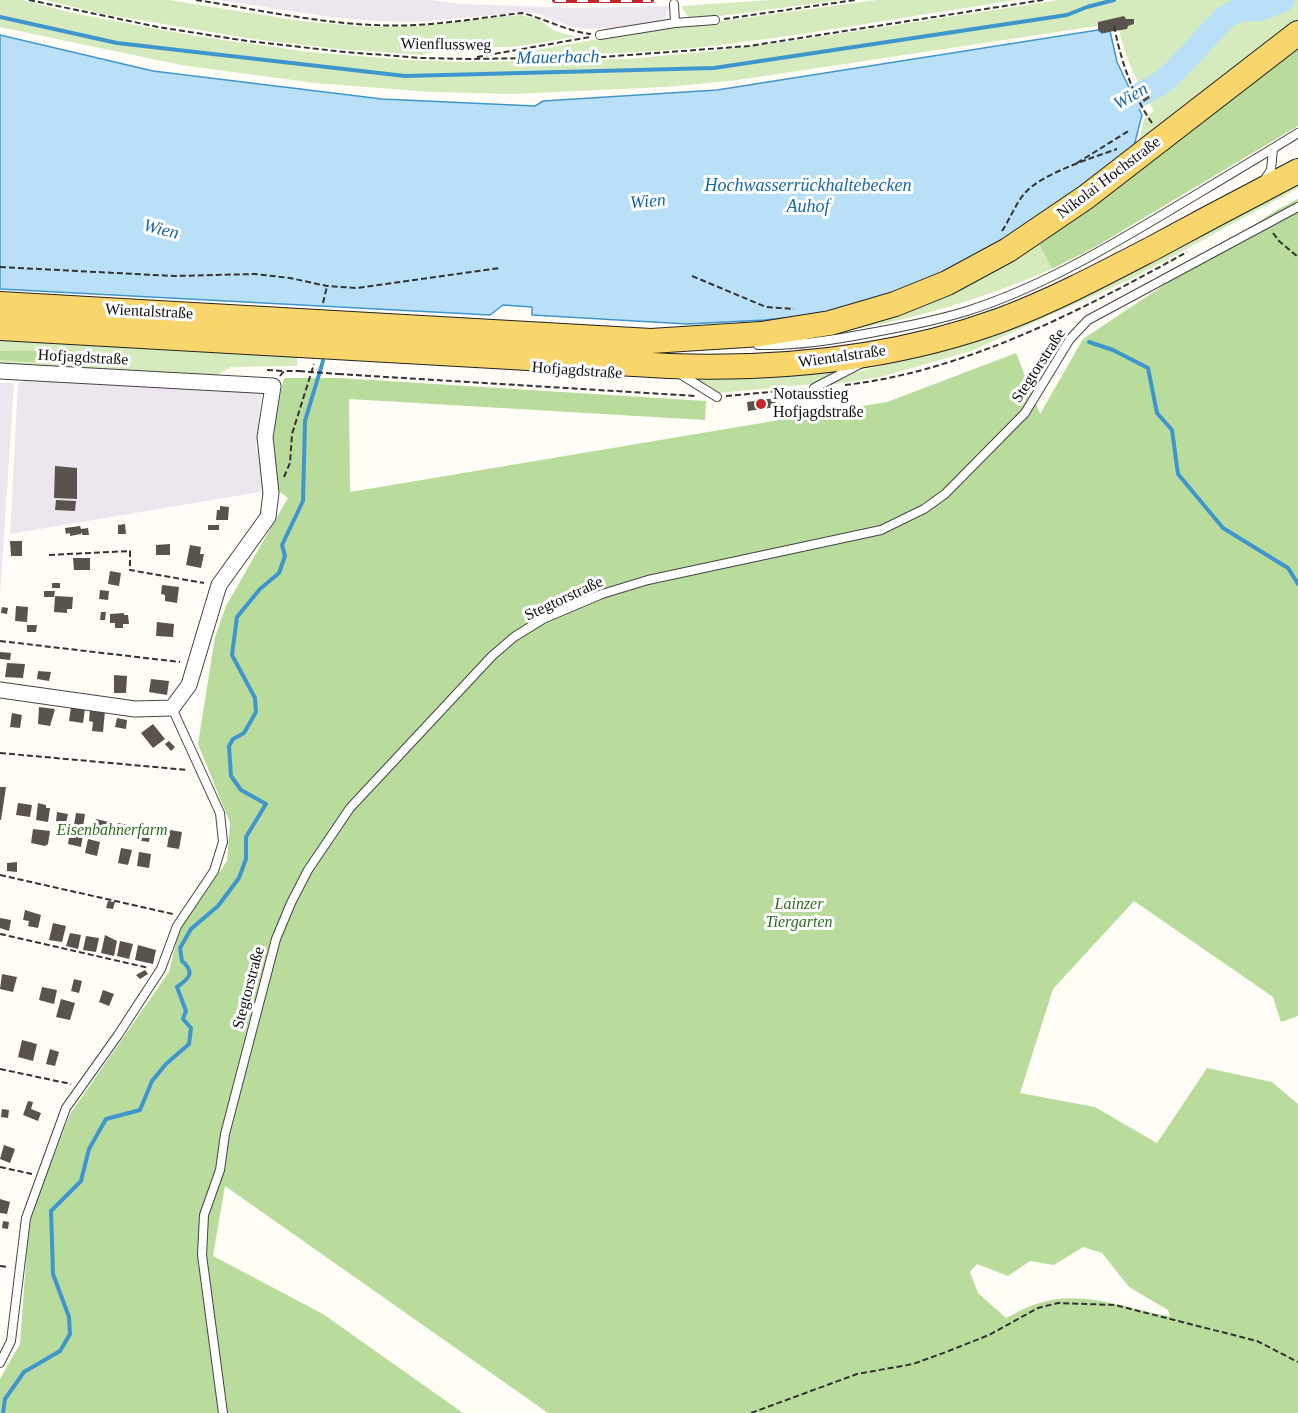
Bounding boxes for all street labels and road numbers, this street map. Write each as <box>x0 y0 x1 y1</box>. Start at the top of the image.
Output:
street label: Wienflussweg <box>400 35 492 55</box>
street label: Nikolai Hochstraße <box>1053 133 1165 223</box>
street label: Wientalstraße <box>104 300 194 324</box>
street label: Stegtorstraße <box>1008 325 1070 407</box>
street label: Wientalstraße <box>797 341 887 373</box>
street label: Hofjagdstraße <box>37 346 129 370</box>
street label: Hofjagdstraße <box>531 358 623 384</box>
street label: Stegtorstraße <box>522 572 606 626</box>
street label: Stegtorstraße <box>229 945 269 1031</box>

